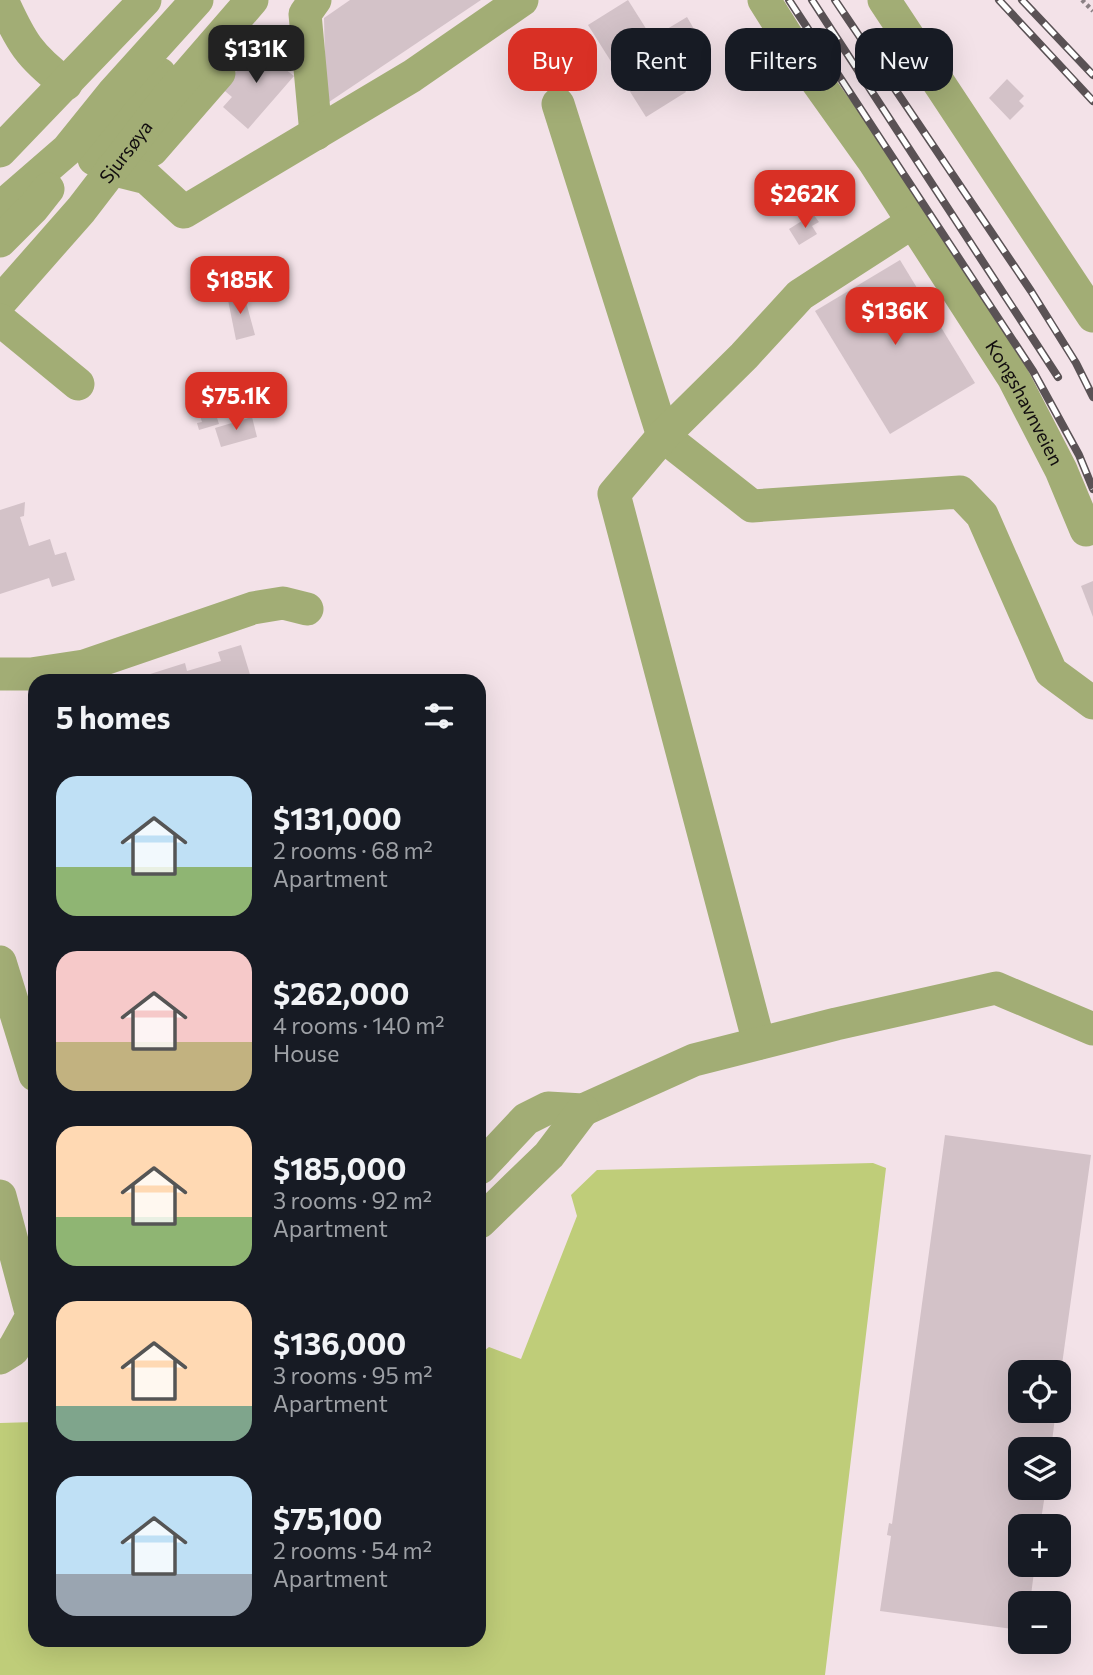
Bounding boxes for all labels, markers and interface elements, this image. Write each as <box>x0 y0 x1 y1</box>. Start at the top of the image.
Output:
pin: $131K <box>207 25 305 85</box>
chip: Buy <box>508 28 597 91</box>
chip: Rent <box>611 28 711 91</box>
chip: Filters <box>725 28 841 91</box>
chip: New <box>855 28 953 91</box>
text: $131K <box>224 34 288 62</box>
street label: Sjursøya <box>94 115 157 187</box>
pin: $262K <box>756 170 854 230</box>
text: $262K <box>770 179 840 207</box>
pin: $185K <box>191 256 289 316</box>
text: $185K <box>206 265 274 293</box>
pin: $136K <box>846 288 944 347</box>
text: $136K <box>861 296 929 324</box>
street label: Kongshavnveien <box>981 335 1069 469</box>
pin: $75.1K <box>179 372 293 432</box>
text: $75.1K <box>201 381 271 409</box>
icon: filters <box>420 697 458 735</box>
text: 5 homes <box>56 698 170 735</box>
text: $131,000 <box>273 799 402 836</box>
icon: home <box>112 804 196 888</box>
text: 2 rooms · 68 m² <box>273 836 433 864</box>
text: Apartment <box>273 864 388 892</box>
text: $262,000 <box>273 974 409 1011</box>
icon: home <box>112 979 196 1063</box>
text: 4 rooms · 140 m² <box>273 1011 445 1039</box>
text: House <box>273 1039 339 1067</box>
text: $185,000 <box>273 1149 406 1186</box>
icon: home <box>112 1154 196 1238</box>
text: 3 rooms · 92 m² <box>273 1186 432 1214</box>
text: Apartment <box>273 1214 388 1242</box>
text: $136,000 <box>273 1324 406 1361</box>
icon: home <box>112 1329 196 1413</box>
map controls <box>1008 1360 1071 1654</box>
button: locate <box>1008 1360 1071 1423</box>
text: 3 rooms · 95 m² <box>273 1361 432 1389</box>
text: Apartment <box>273 1389 388 1417</box>
button: layers <box>1008 1437 1071 1500</box>
text: $75,100 <box>273 1499 382 1536</box>
icon: home <box>112 1504 196 1588</box>
button: + <box>1008 1514 1071 1577</box>
text: 2 rooms · 54 m² <box>273 1536 432 1564</box>
text: Apartment <box>273 1564 388 1592</box>
button: − <box>1008 1591 1071 1654</box>

